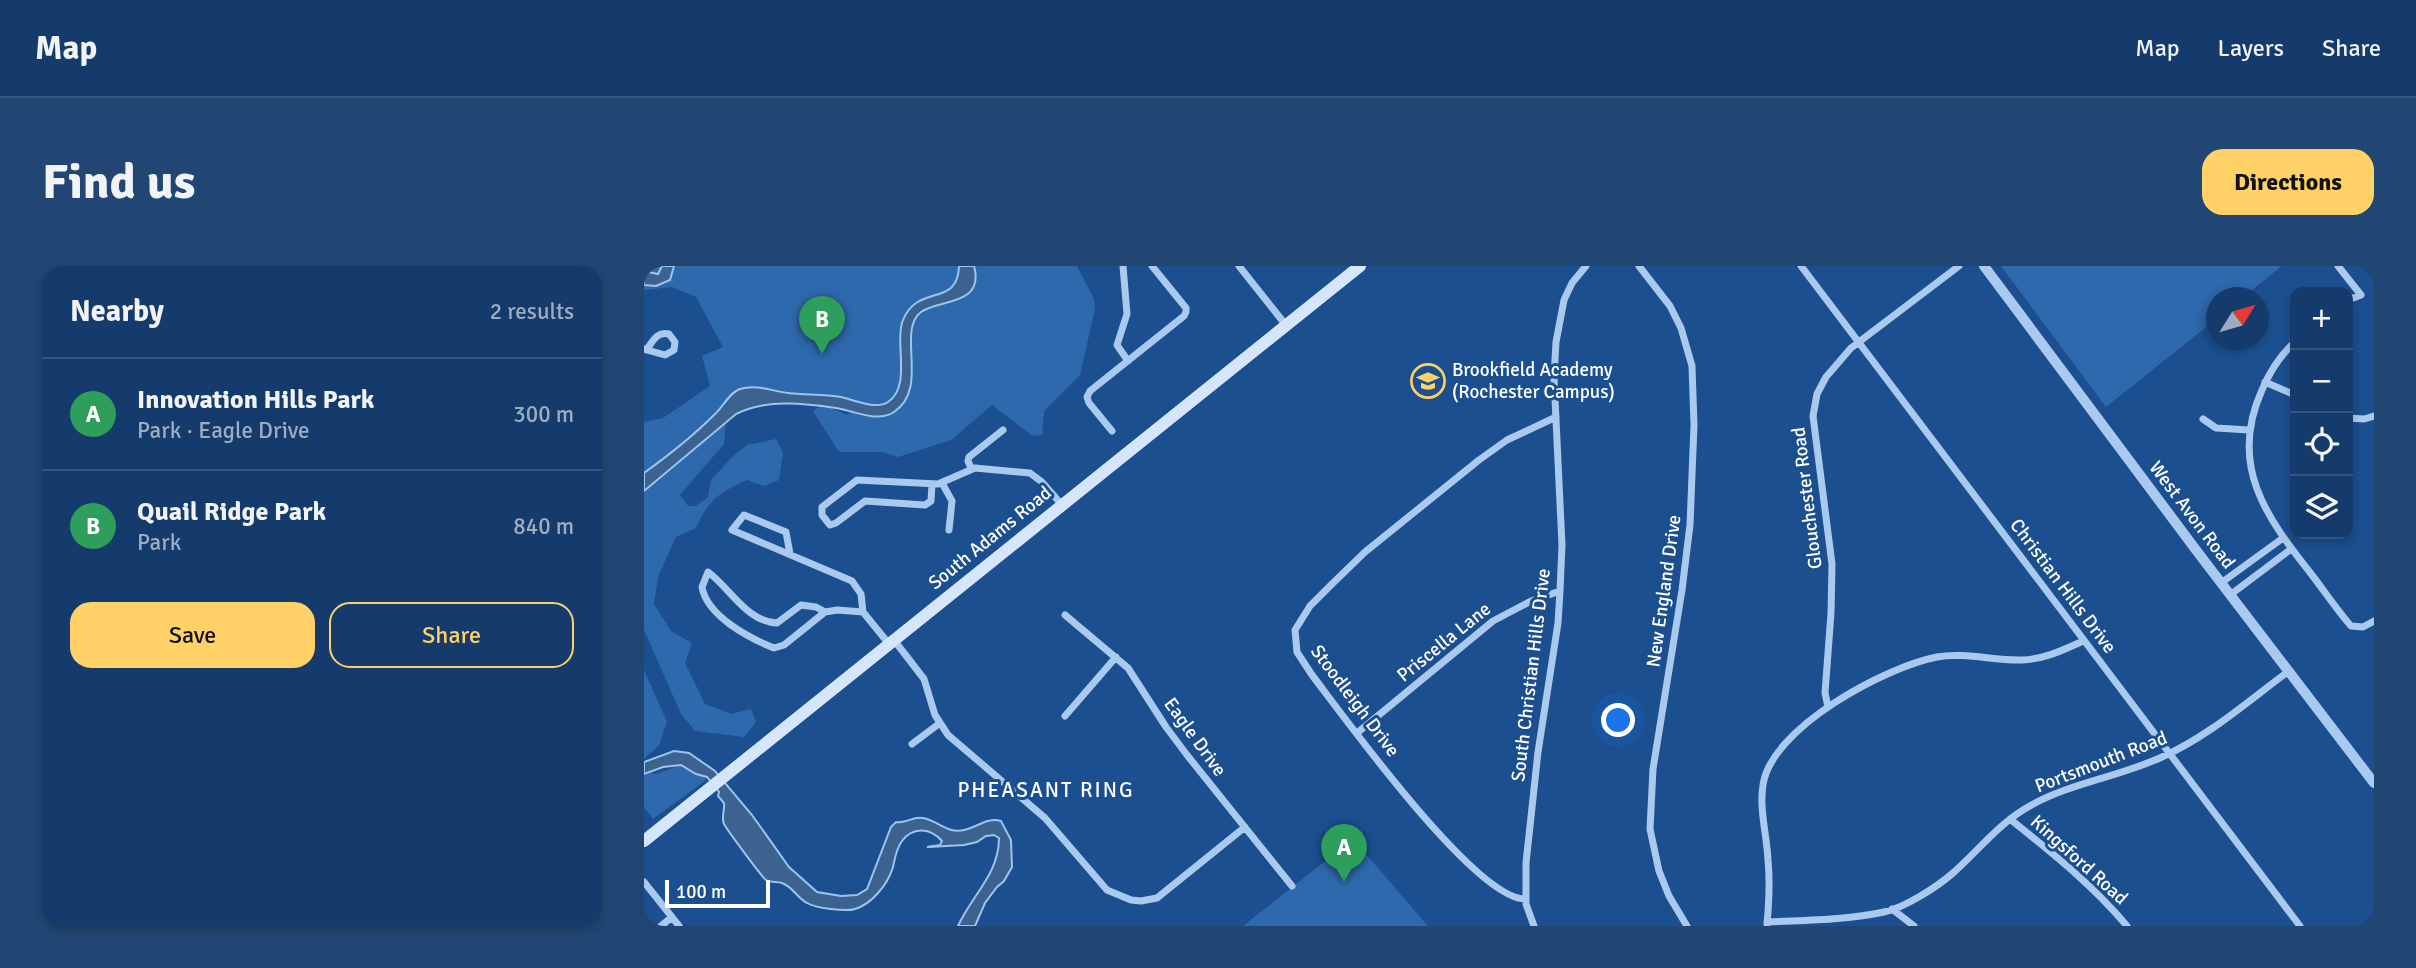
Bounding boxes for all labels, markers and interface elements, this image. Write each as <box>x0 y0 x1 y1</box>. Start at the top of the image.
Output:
text: Map <box>35 28 97 69</box>
text: Map <box>2135 33 2180 63</box>
text: Layers <box>2218 33 2284 63</box>
text: Share <box>2322 33 2381 63</box>
button: Directions <box>2202 149 2374 215</box>
text: Find us <box>42 152 195 212</box>
north arrow <box>2206 287 2269 350</box>
map controls <box>2290 287 2353 539</box>
button: + <box>2290 287 2353 350</box>
text: Nearby <box>70 293 164 330</box>
pin: B <box>799 296 845 354</box>
text: 2 results <box>490 297 574 326</box>
button: − <box>2290 350 2353 413</box>
place label: Brookfield Academy (Rochester Campus) <box>1452 358 1615 404</box>
school or university icon: Brookfield Academy (Rochester Campus) <box>1409 362 1447 400</box>
text: Innovation Hills Park <box>137 384 374 416</box>
text: A <box>86 400 100 429</box>
text: 300 m <box>513 400 574 429</box>
button: locate <box>2290 413 2353 476</box>
text: Park · Eagle Drive <box>137 416 309 445</box>
street label: Glouchester Road <box>1786 426 1828 570</box>
street label: West Avon Road <box>2144 456 2240 574</box>
button: layers <box>2290 476 2353 539</box>
street label: South Adams Road <box>924 481 1056 595</box>
text: Quail Ridge Park <box>137 496 326 528</box>
text: B <box>86 512 100 541</box>
text: 840 m <box>513 512 574 541</box>
street label: New England Drive <box>1641 513 1687 669</box>
street label: Christian Hills Drive <box>2004 514 2122 658</box>
text: Park <box>137 528 181 557</box>
street label: South Christian Hills Drive <box>1506 567 1556 783</box>
street label: Priscella Lane <box>1392 597 1496 687</box>
button: Save <box>70 602 315 668</box>
button: Share <box>329 602 574 668</box>
street label: Stoodleigh Drive <box>1305 640 1405 762</box>
street label: Eagle Drive <box>1158 693 1232 781</box>
your location <box>1601 703 1635 737</box>
street label: Portsmouth Road <box>2031 726 2171 798</box>
district label: PHEASANT RING <box>957 777 1135 803</box>
street label: Kingsford Road <box>2025 810 2133 910</box>
pin: A <box>1321 824 1367 882</box>
scale bar <box>665 877 770 909</box>
text: 100 m <box>676 880 726 904</box>

